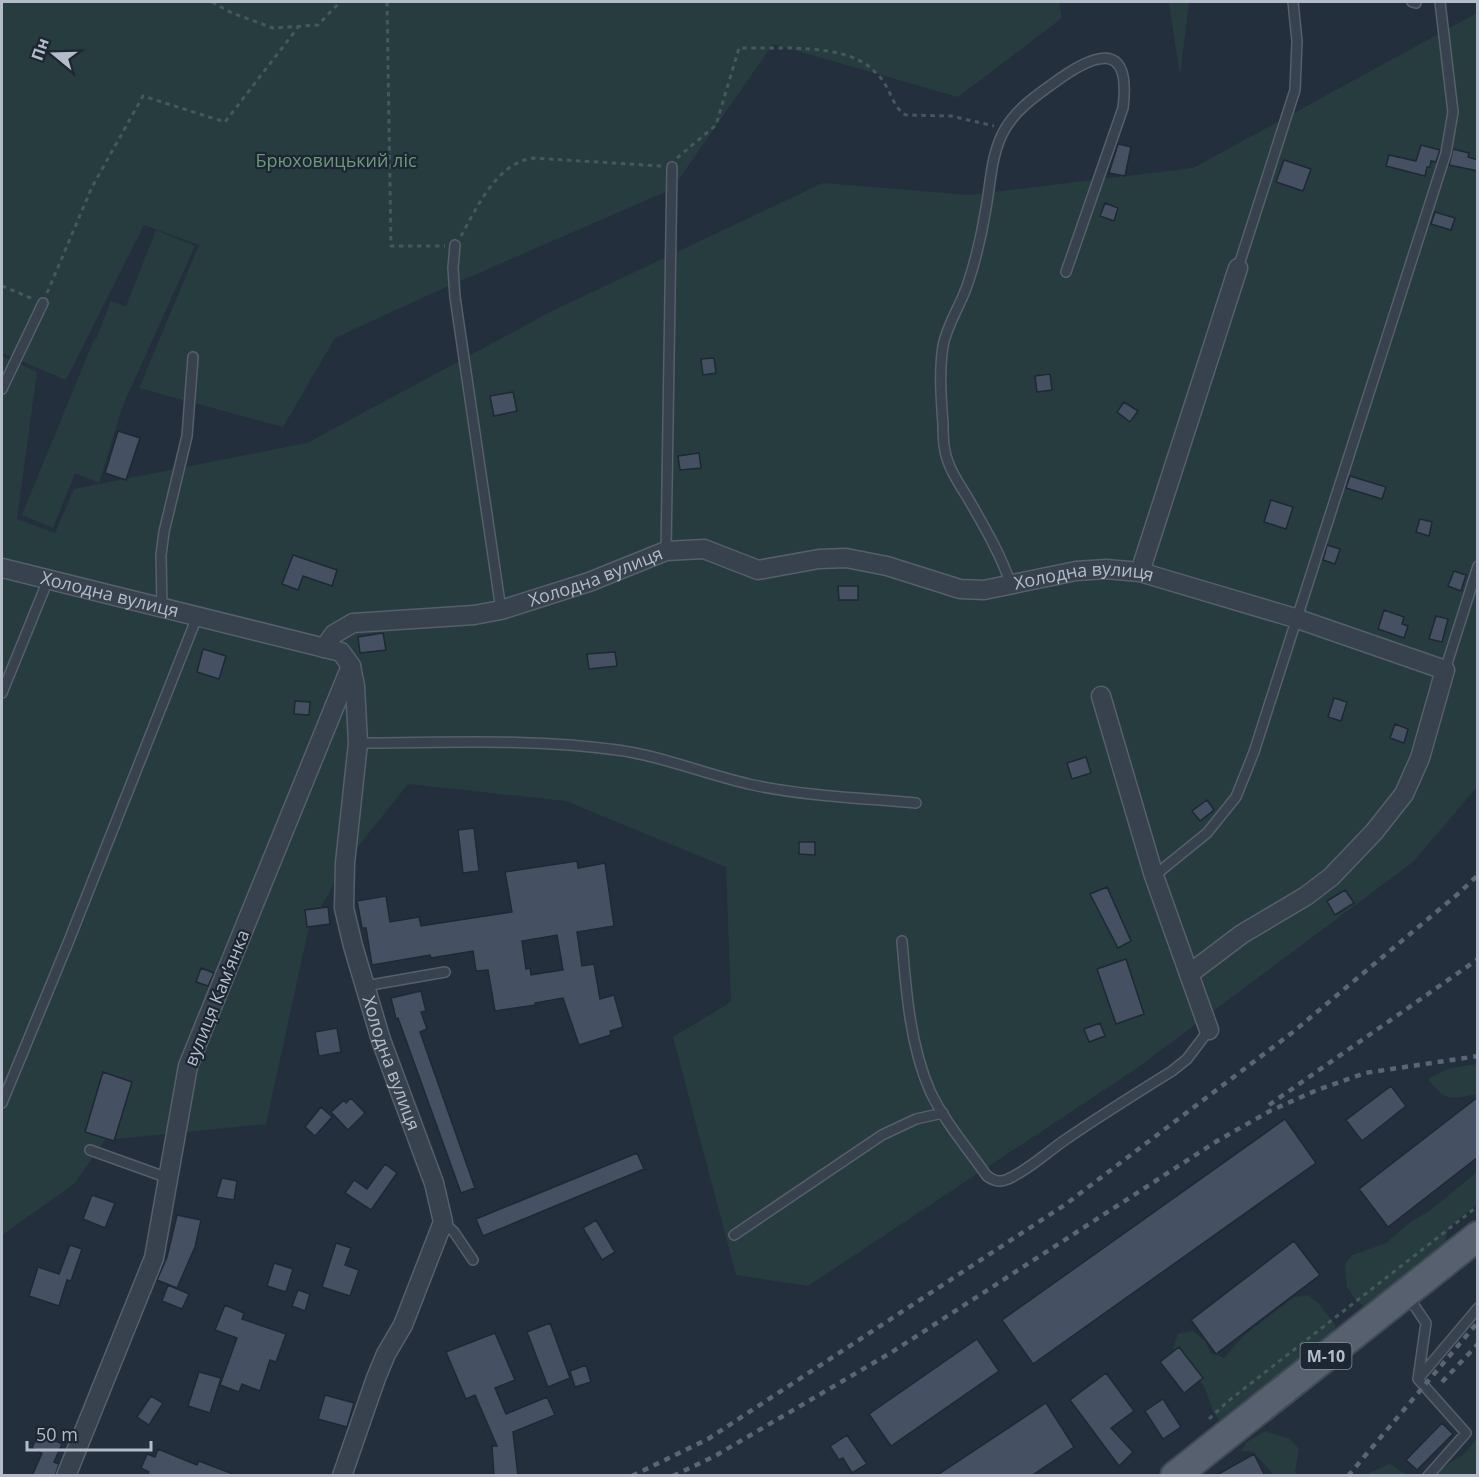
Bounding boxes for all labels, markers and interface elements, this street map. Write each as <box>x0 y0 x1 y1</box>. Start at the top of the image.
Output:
north arrow <box>24 24 84 84</box>
text: Пн <box>26 35 54 63</box>
park label: Брюховицький ліс <box>255 148 417 172</box>
street label: Холодна вулиця <box>525 541 666 612</box>
street label: Холодна вулиця <box>1012 556 1157 595</box>
street label: Холодна вулиця <box>39 565 181 622</box>
street label: вулиця Камʼянка <box>178 926 254 1069</box>
street label: Холодна вулиця <box>358 993 426 1134</box>
road number: М-10 <box>1300 1343 1352 1369</box>
scale bar <box>27 1414 152 1452</box>
text: 50 m <box>36 1422 78 1446</box>

